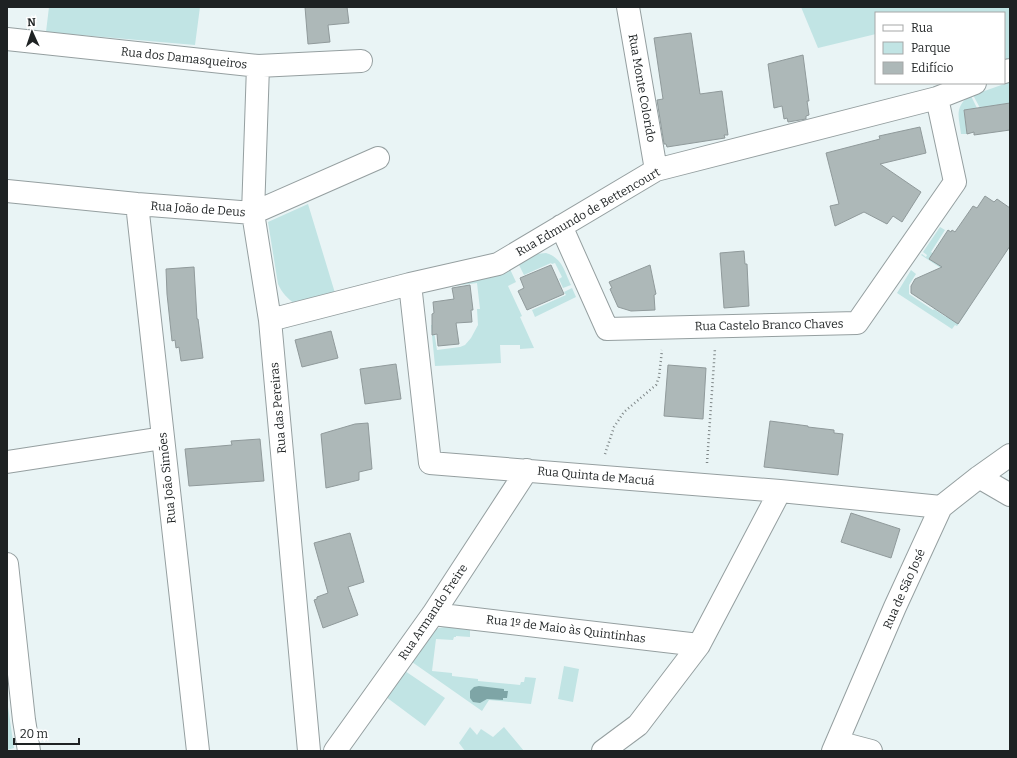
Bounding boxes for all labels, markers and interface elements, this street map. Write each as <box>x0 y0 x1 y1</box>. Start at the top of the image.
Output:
north arrow <box>12 12 52 52</box>
legend <box>875 12 1005 84</box>
text: N <box>27 16 37 29</box>
text: Rua <box>911 21 933 35</box>
street label: Rua Monte Colorido <box>626 33 658 143</box>
text: Parque <box>911 41 950 55</box>
street label: Rua dos Damasqueiros <box>120 44 248 72</box>
text: Edifício <box>911 61 953 75</box>
street label: Rua Edmundo de Bettencourt <box>513 165 663 259</box>
street label: Rua João de Deus <box>150 199 246 219</box>
street label: Rua Castelo Branco Chaves <box>695 317 844 333</box>
street label: Rua das Pereiras <box>267 361 289 454</box>
street label: Rua João Simões <box>155 431 179 524</box>
street label: Rua Quinta de Macuá <box>537 464 656 488</box>
street label: Rua de São José <box>880 547 928 631</box>
street label: Rua Armando Freire <box>396 561 470 663</box>
street label: Rua 1º de Maio às Quintinhas <box>485 612 647 646</box>
scale bar <box>14 720 79 746</box>
text: 20 m <box>20 727 49 741</box>

